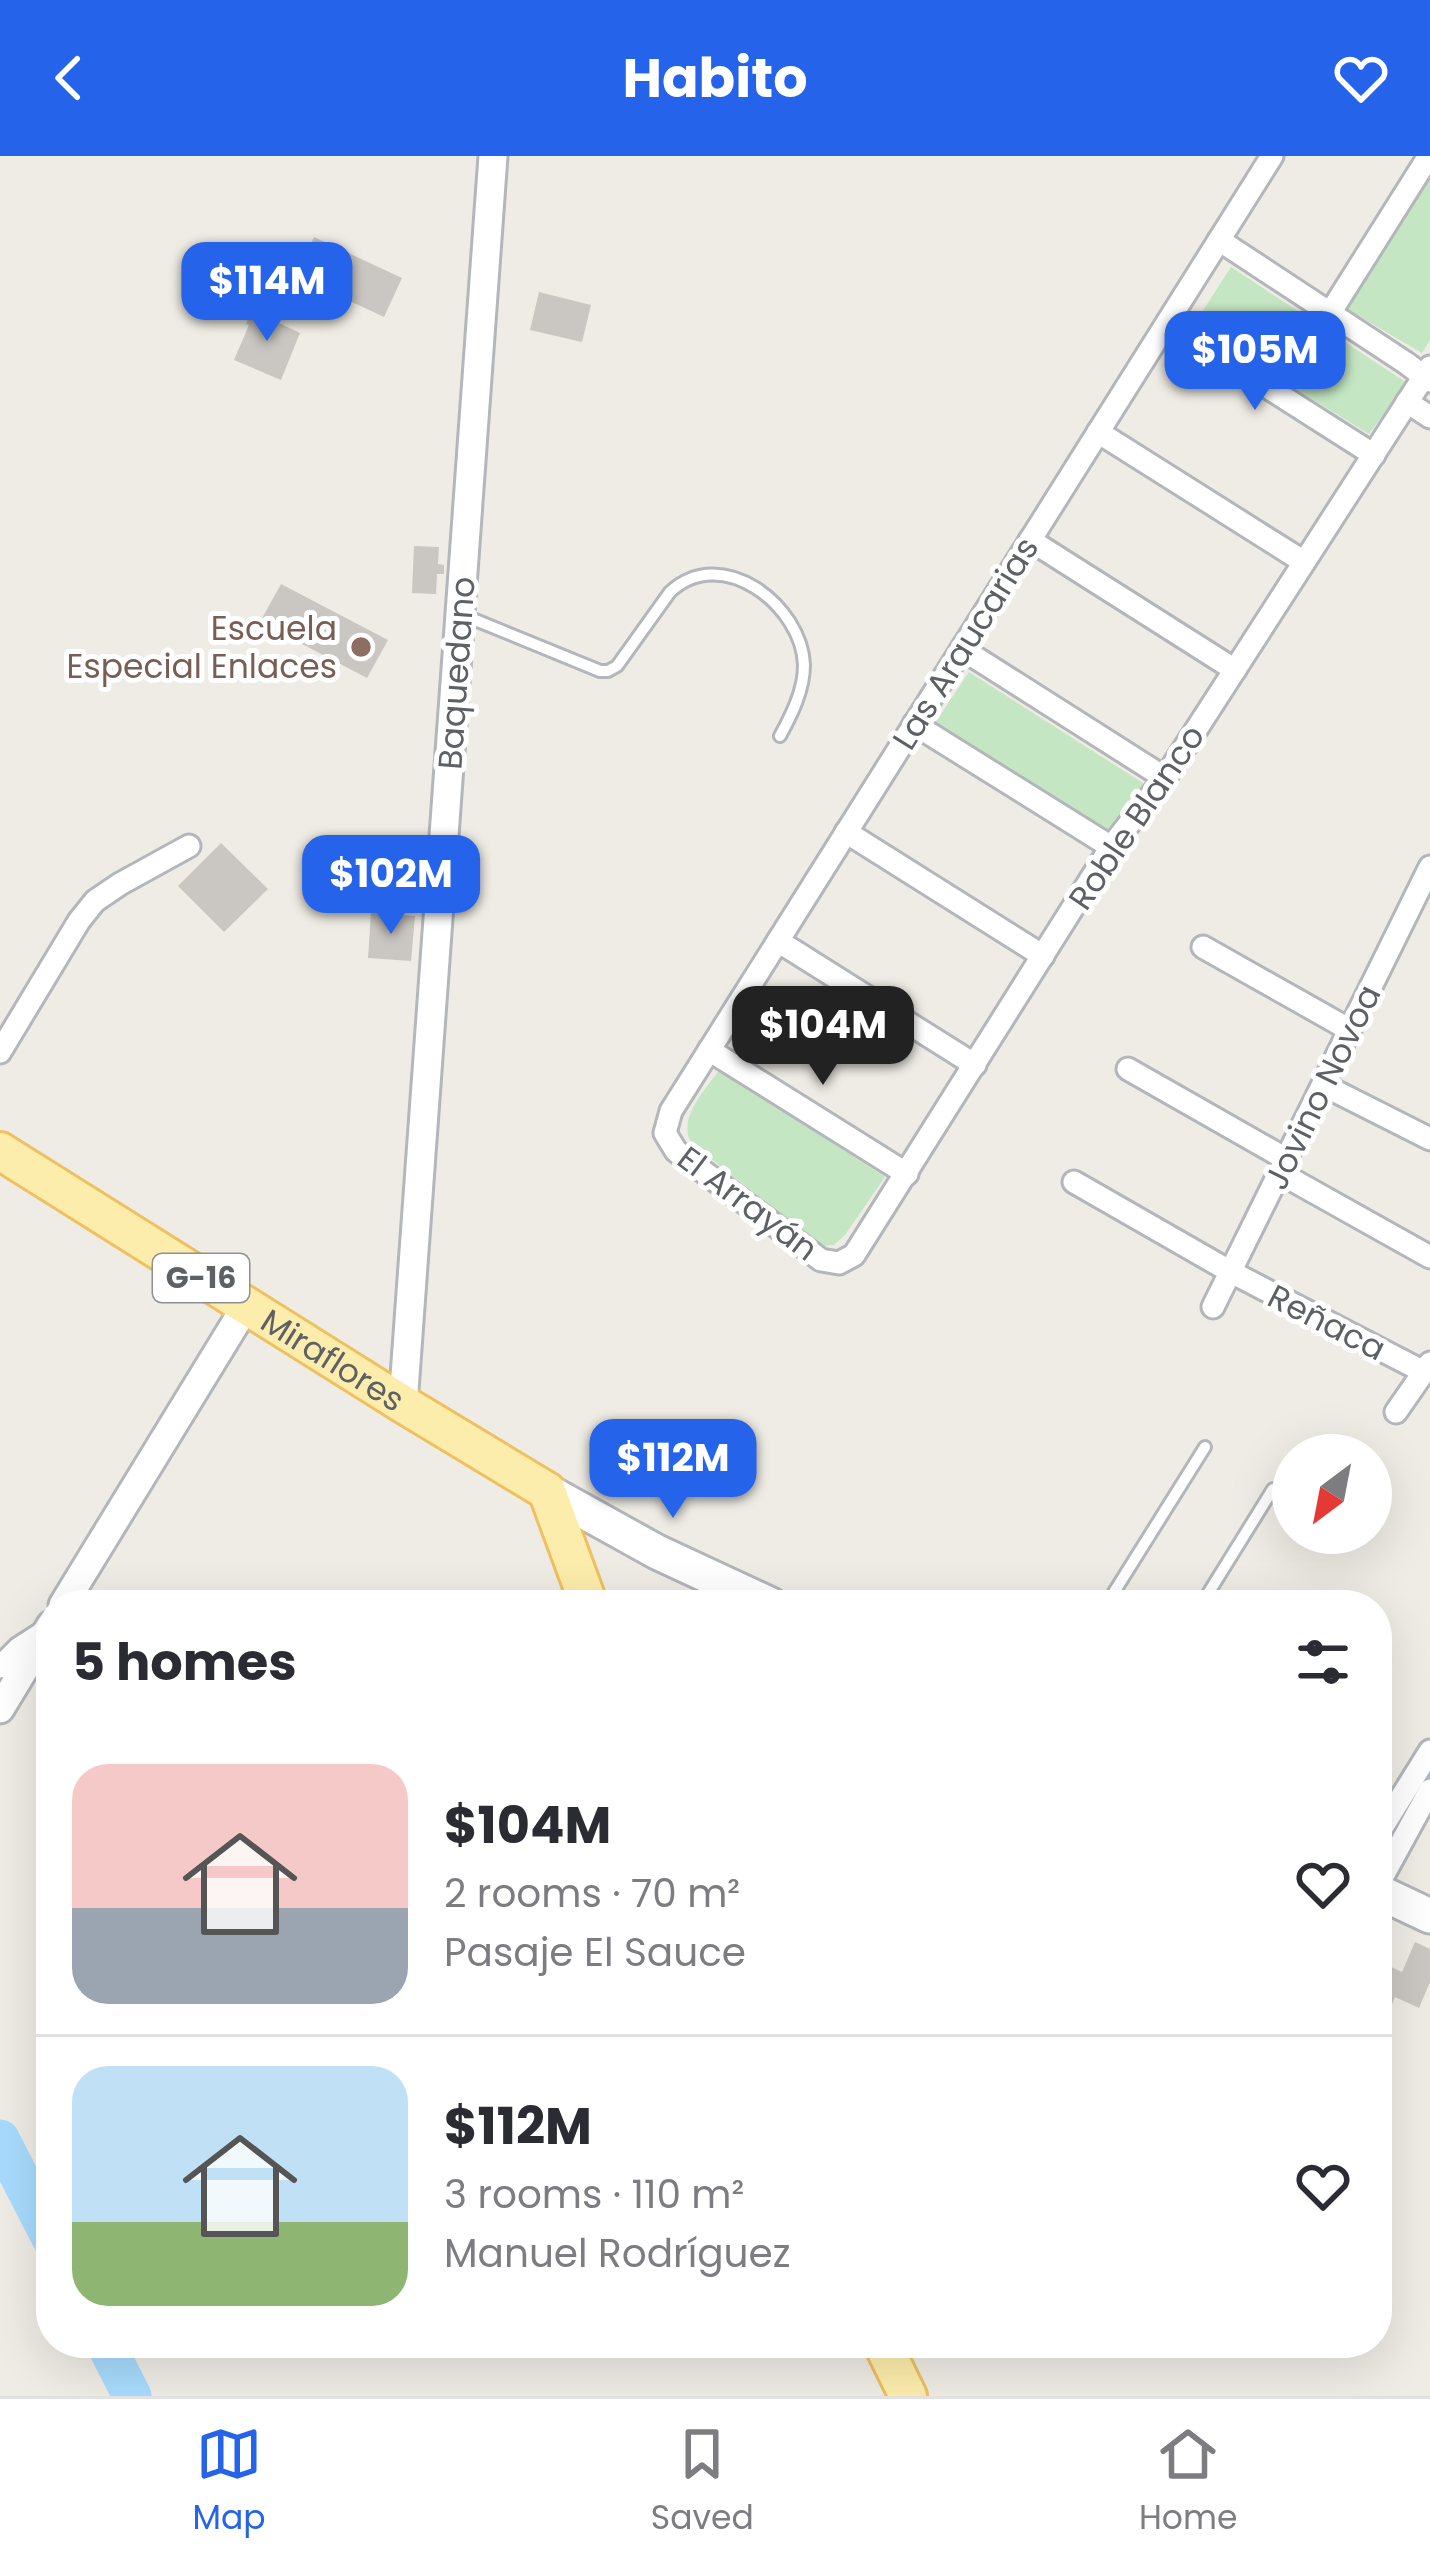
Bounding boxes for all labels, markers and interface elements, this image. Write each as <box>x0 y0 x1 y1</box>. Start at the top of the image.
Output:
text: Habito <box>622 40 808 116</box>
icon: back <box>36 45 102 111</box>
icon: heart <box>1328 45 1394 111</box>
pin: $114M <box>183 242 351 344</box>
text: $114M <box>208 253 326 308</box>
pin: $105M <box>1171 311 1339 413</box>
text: $105M <box>1192 322 1318 377</box>
street label: Las Araucarias <box>881 528 1050 759</box>
street label: Baquedano <box>426 575 487 771</box>
place label: Escuela Especial Enlaces <box>66 605 337 690</box>
marker: Escuela Especial Enlaces <box>348 634 374 660</box>
street label: Roble Blanco <box>1057 716 1216 919</box>
pin: $102M <box>307 835 475 937</box>
text: $102M <box>329 846 453 901</box>
street label: Jovino Novoa <box>1253 977 1392 1198</box>
pin: $104M <box>739 986 907 1088</box>
text: $104M <box>759 997 887 1052</box>
street label: El Arrayán <box>668 1135 828 1272</box>
road number: G-16 <box>153 1254 249 1302</box>
street label: Reñaca <box>1260 1273 1394 1372</box>
street label: Miraflores <box>252 1298 413 1423</box>
pin: $112M <box>589 1419 757 1521</box>
text: $112M <box>616 1430 730 1485</box>
north arrow <box>1272 1434 1392 1554</box>
map controls <box>1272 1434 1392 1554</box>
text: 5 homes <box>72 1626 297 1698</box>
icon: filters <box>1290 1629 1356 1695</box>
text: $104M <box>444 1789 611 1861</box>
icon: home <box>168 1812 312 1956</box>
icon: heart <box>1290 1851 1356 1917</box>
text: 2 rooms · 70 m² <box>444 1866 740 1921</box>
text: Pasaje El Sauce <box>444 1925 746 1980</box>
text: $112M <box>444 2090 592 2162</box>
icon: home <box>168 2114 312 2258</box>
icon: heart <box>1290 2153 1356 2219</box>
text: 3 rooms · 110 m² <box>444 2167 744 2222</box>
text: Manuel Rodríguez <box>444 2226 790 2281</box>
tab: Map <box>193 2421 266 2543</box>
tab: Saved <box>651 2421 754 2543</box>
tab: Home <box>1139 2421 1237 2543</box>

